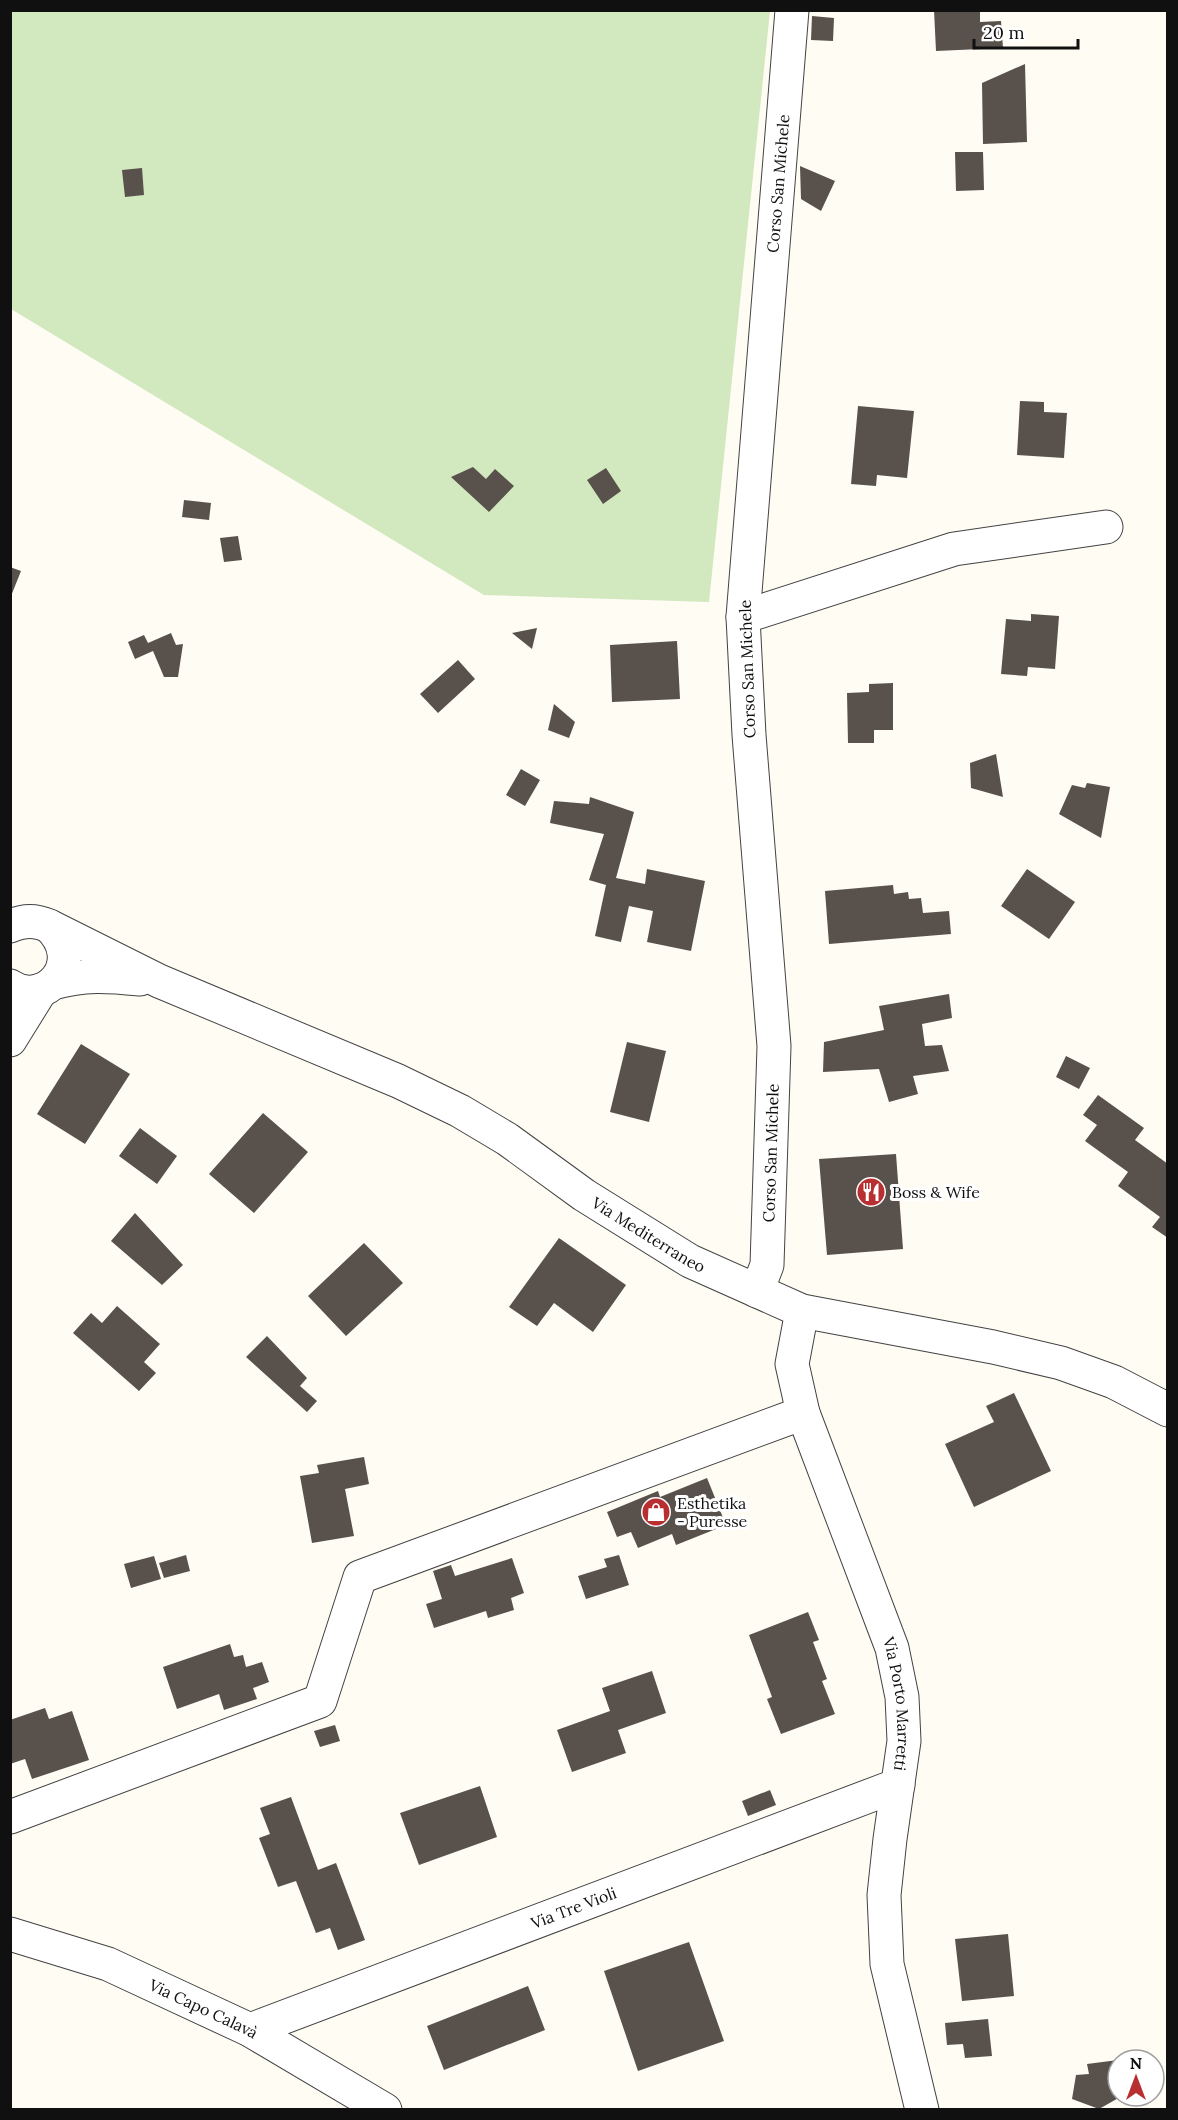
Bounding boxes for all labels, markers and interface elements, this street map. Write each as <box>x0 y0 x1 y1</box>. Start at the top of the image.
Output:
scale bar <box>974 12 1078 50</box>
text: 20 m <box>983 21 1025 44</box>
street label: Corso San Michele <box>762 113 794 254</box>
street label: Corso San Michele <box>735 599 759 739</box>
street label: Corso San Michele <box>758 1083 783 1223</box>
restaurant icon: Boss & Wife <box>855 1176 887 1208</box>
place label: Boss & Wife <box>892 1182 980 1202</box>
street label: Via Mediterraneo <box>587 1192 708 1277</box>
place label: Esthetika - Puresse <box>677 1493 748 1531</box>
shop icon: Esthetika - Puresse <box>640 1496 672 1528</box>
street label: Via Porto Marretti <box>878 1633 914 1772</box>
street label: Via Tre Violi <box>527 1882 619 1933</box>
street label: Via Capo Calavà <box>145 1974 262 2043</box>
north arrow <box>1106 2048 1166 2108</box>
text: N <box>1130 2053 1142 2073</box>

